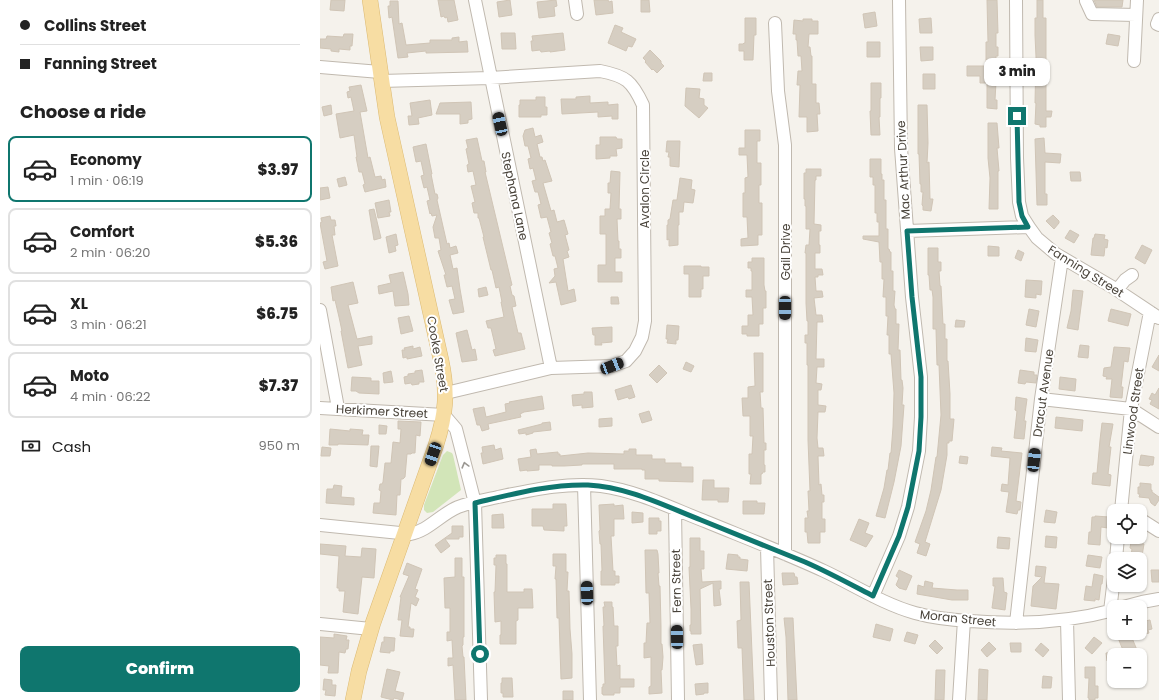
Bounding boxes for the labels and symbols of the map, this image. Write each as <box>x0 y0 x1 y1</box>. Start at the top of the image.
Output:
callout: 3 min <box>984 58 1050 86</box>
route end <box>1008 107 1026 125</box>
car <box>492 111 508 137</box>
street label: Mac Arthur Drive <box>892 120 914 220</box>
street label: Stephana Lane <box>497 150 533 242</box>
street label: Avalon Circle <box>636 150 653 228</box>
street label: Gail Drive <box>777 224 794 280</box>
street label: Fanning Street <box>1045 241 1127 301</box>
car <box>779 296 791 320</box>
street label: Cooke Street <box>423 315 453 393</box>
street label: Dracut Avenue <box>1028 348 1058 438</box>
car <box>599 356 625 376</box>
street label: Linwood Street <box>1118 367 1148 455</box>
street label: Herkimer Street <box>336 400 428 422</box>
car <box>423 441 443 467</box>
car <box>1027 447 1041 473</box>
one-way arrow <box>461 462 470 469</box>
street label: Fern Street <box>667 549 685 613</box>
street label: Houston Street <box>759 579 779 667</box>
car <box>581 581 593 605</box>
street label: Moran Street <box>919 606 997 630</box>
car <box>671 625 683 649</box>
route start <box>471 645 489 663</box>

